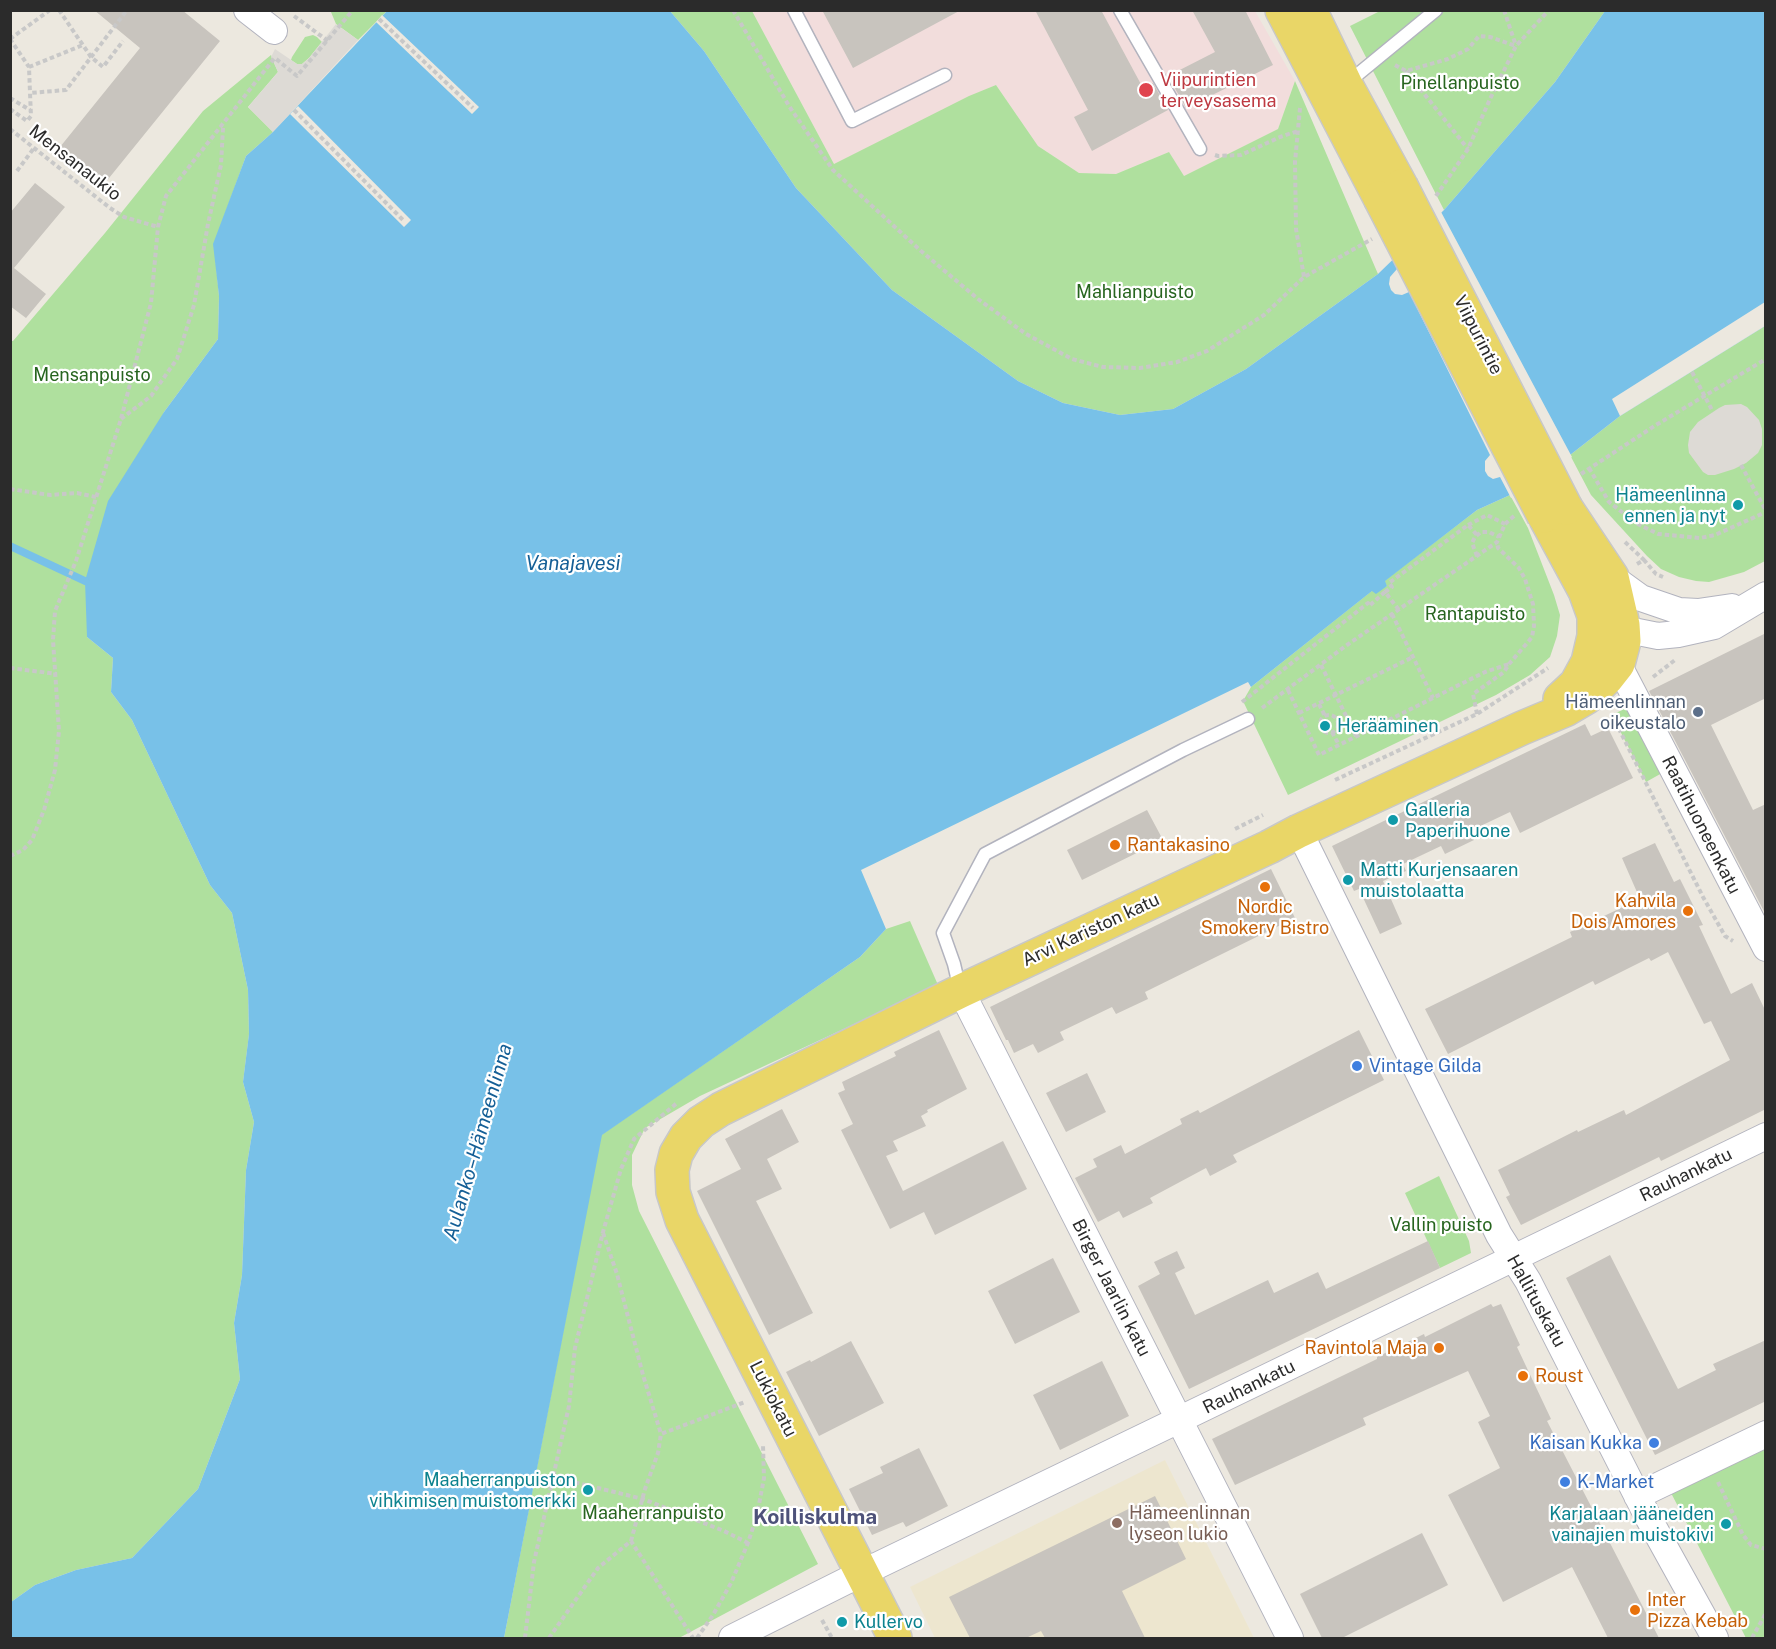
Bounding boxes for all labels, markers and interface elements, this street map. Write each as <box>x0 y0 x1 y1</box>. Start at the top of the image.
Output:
place label: Viipurintien terveysasema <box>1160 69 1276 112</box>
park label: Pinellanpuisto <box>1400 72 1520 94</box>
marker: Viipurintien terveysasema <box>1137 81 1155 99</box>
street label: Mensanaukio <box>25 120 125 206</box>
park label: Mahlianpuisto <box>1076 281 1194 303</box>
street label: Viipurintie <box>1449 292 1507 378</box>
park label: Mensanpuisto <box>33 364 151 386</box>
place label: Hämeenlinna ennen ja nyt <box>1615 484 1726 526</box>
marker: Hämeenlinna ennen ja nyt <box>1731 498 1745 512</box>
water label: Vanajavesi <box>526 552 620 576</box>
park label: Rantapuisto <box>1425 603 1525 625</box>
place label: Hämeenlinnan oikeustalo <box>1565 691 1686 734</box>
marker: Hämeenlinnan oikeustalo <box>1691 705 1705 719</box>
place label: Herääminen <box>1337 715 1439 737</box>
marker: Herääminen <box>1318 719 1332 733</box>
street label: Raatihuoneenkatu <box>1657 752 1745 898</box>
place label: Galleria Paperihuone <box>1405 799 1510 842</box>
marker: Galleria Paperihuone <box>1386 813 1400 827</box>
place label: Rantakasino <box>1127 834 1230 856</box>
marker: Rantakasino <box>1108 838 1122 852</box>
place label: Matti Kurjensaaren muistolaatta <box>1360 859 1518 902</box>
marker: Matti Kurjensaaren muistolaatta <box>1341 873 1355 887</box>
marker: Nordic Smokery Bistro <box>1258 880 1272 894</box>
street label: Arvi Kariston katu <box>1019 889 1163 971</box>
place label: Kahvila Dois Amores <box>1571 890 1676 932</box>
place label: Nordic Smokery Bistro <box>1201 896 1329 938</box>
marker: Kahvila Dois Amores <box>1681 904 1695 918</box>
water label: Aulanko–Hämeenlinna <box>438 1041 518 1243</box>
place label: Vintage Gilda <box>1369 1055 1482 1077</box>
marker: Vintage Gilda <box>1350 1059 1364 1073</box>
street label: Rauhankatu <box>1636 1143 1736 1207</box>
park label: Vallin puisto <box>1390 1214 1492 1236</box>
street label: Birger Jaarlin katu <box>1067 1216 1155 1360</box>
street label: Hallituskatu <box>1502 1251 1570 1351</box>
place label: Ravintola Maja <box>1305 1337 1427 1359</box>
marker: Ravintola Maja <box>1432 1341 1446 1355</box>
street label: Rauhankatu <box>1199 1355 1299 1419</box>
street label: Lukiokatu <box>745 1357 801 1441</box>
place label: Roust <box>1535 1365 1583 1387</box>
marker: Roust <box>1516 1369 1530 1383</box>
place label: Kaisan Kukka <box>1529 1432 1642 1454</box>
marker: Kaisan Kukka <box>1647 1436 1661 1450</box>
place label: Maaherranpuiston vihkimisen muistomerkki <box>369 1469 576 1512</box>
place label: K-Market <box>1577 1471 1654 1493</box>
marker: K-Market <box>1558 1475 1572 1489</box>
marker: Maaherranpuiston vihkimisen muistomerkki <box>581 1483 595 1497</box>
park label: Maaherranpuisto <box>582 1502 724 1524</box>
place label: Hämeenlinnan lyseon lukio <box>1129 1502 1250 1544</box>
place label: Karjalaan jääneiden vainajien muistokivi <box>1549 1503 1714 1546</box>
district label: Koilliskulma <box>753 1505 877 1531</box>
marker: Hämeenlinnan lyseon lukio <box>1110 1516 1124 1530</box>
marker: Karjalaan jääneiden vainajien muistokivi <box>1719 1517 1733 1531</box>
place label: Inter Pizza Kebab <box>1647 1589 1748 1632</box>
marker: Inter Pizza Kebab <box>1628 1603 1642 1617</box>
place label: Kullervo <box>854 1611 923 1633</box>
marker: Kullervo <box>835 1615 849 1629</box>

